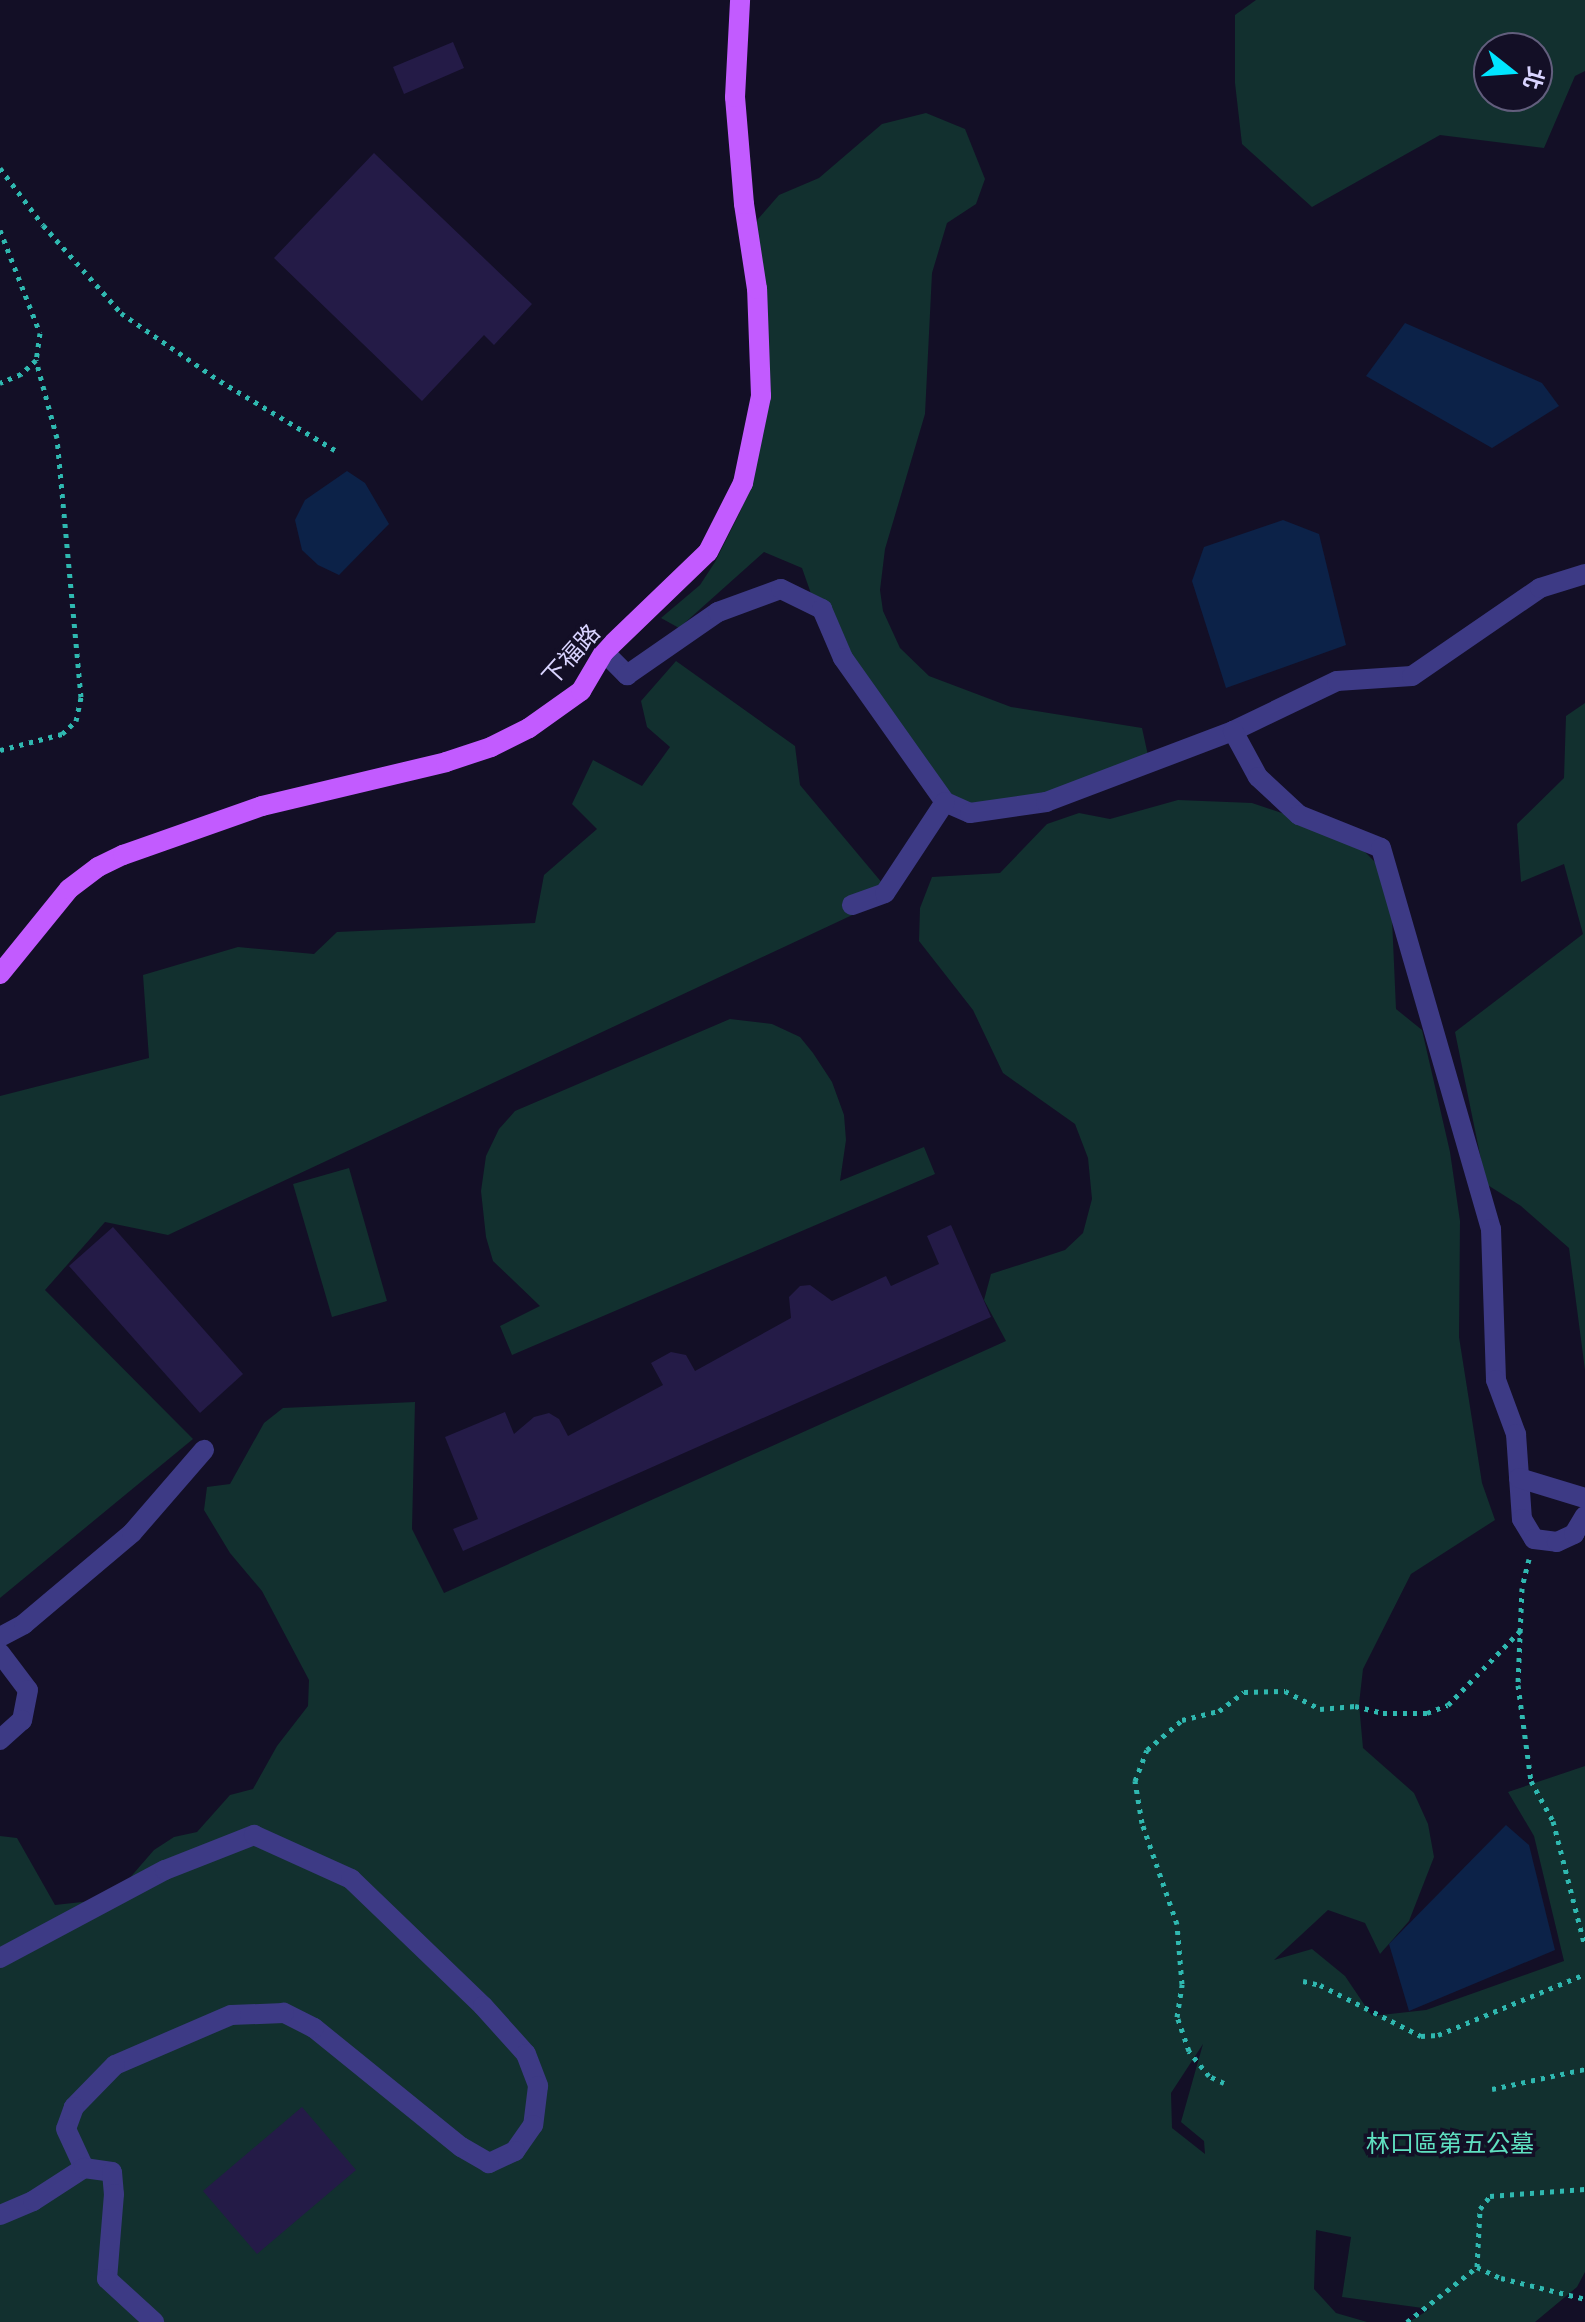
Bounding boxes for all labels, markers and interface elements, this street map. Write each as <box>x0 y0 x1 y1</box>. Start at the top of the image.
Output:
north arrow <box>1473 32 1553 112</box>
text: 北 <box>1517 64 1551 93</box>
street label: 下福路 <box>536 619 606 691</box>
park label: 林口區第五公墓 <box>1366 2130 1534 2158</box>

